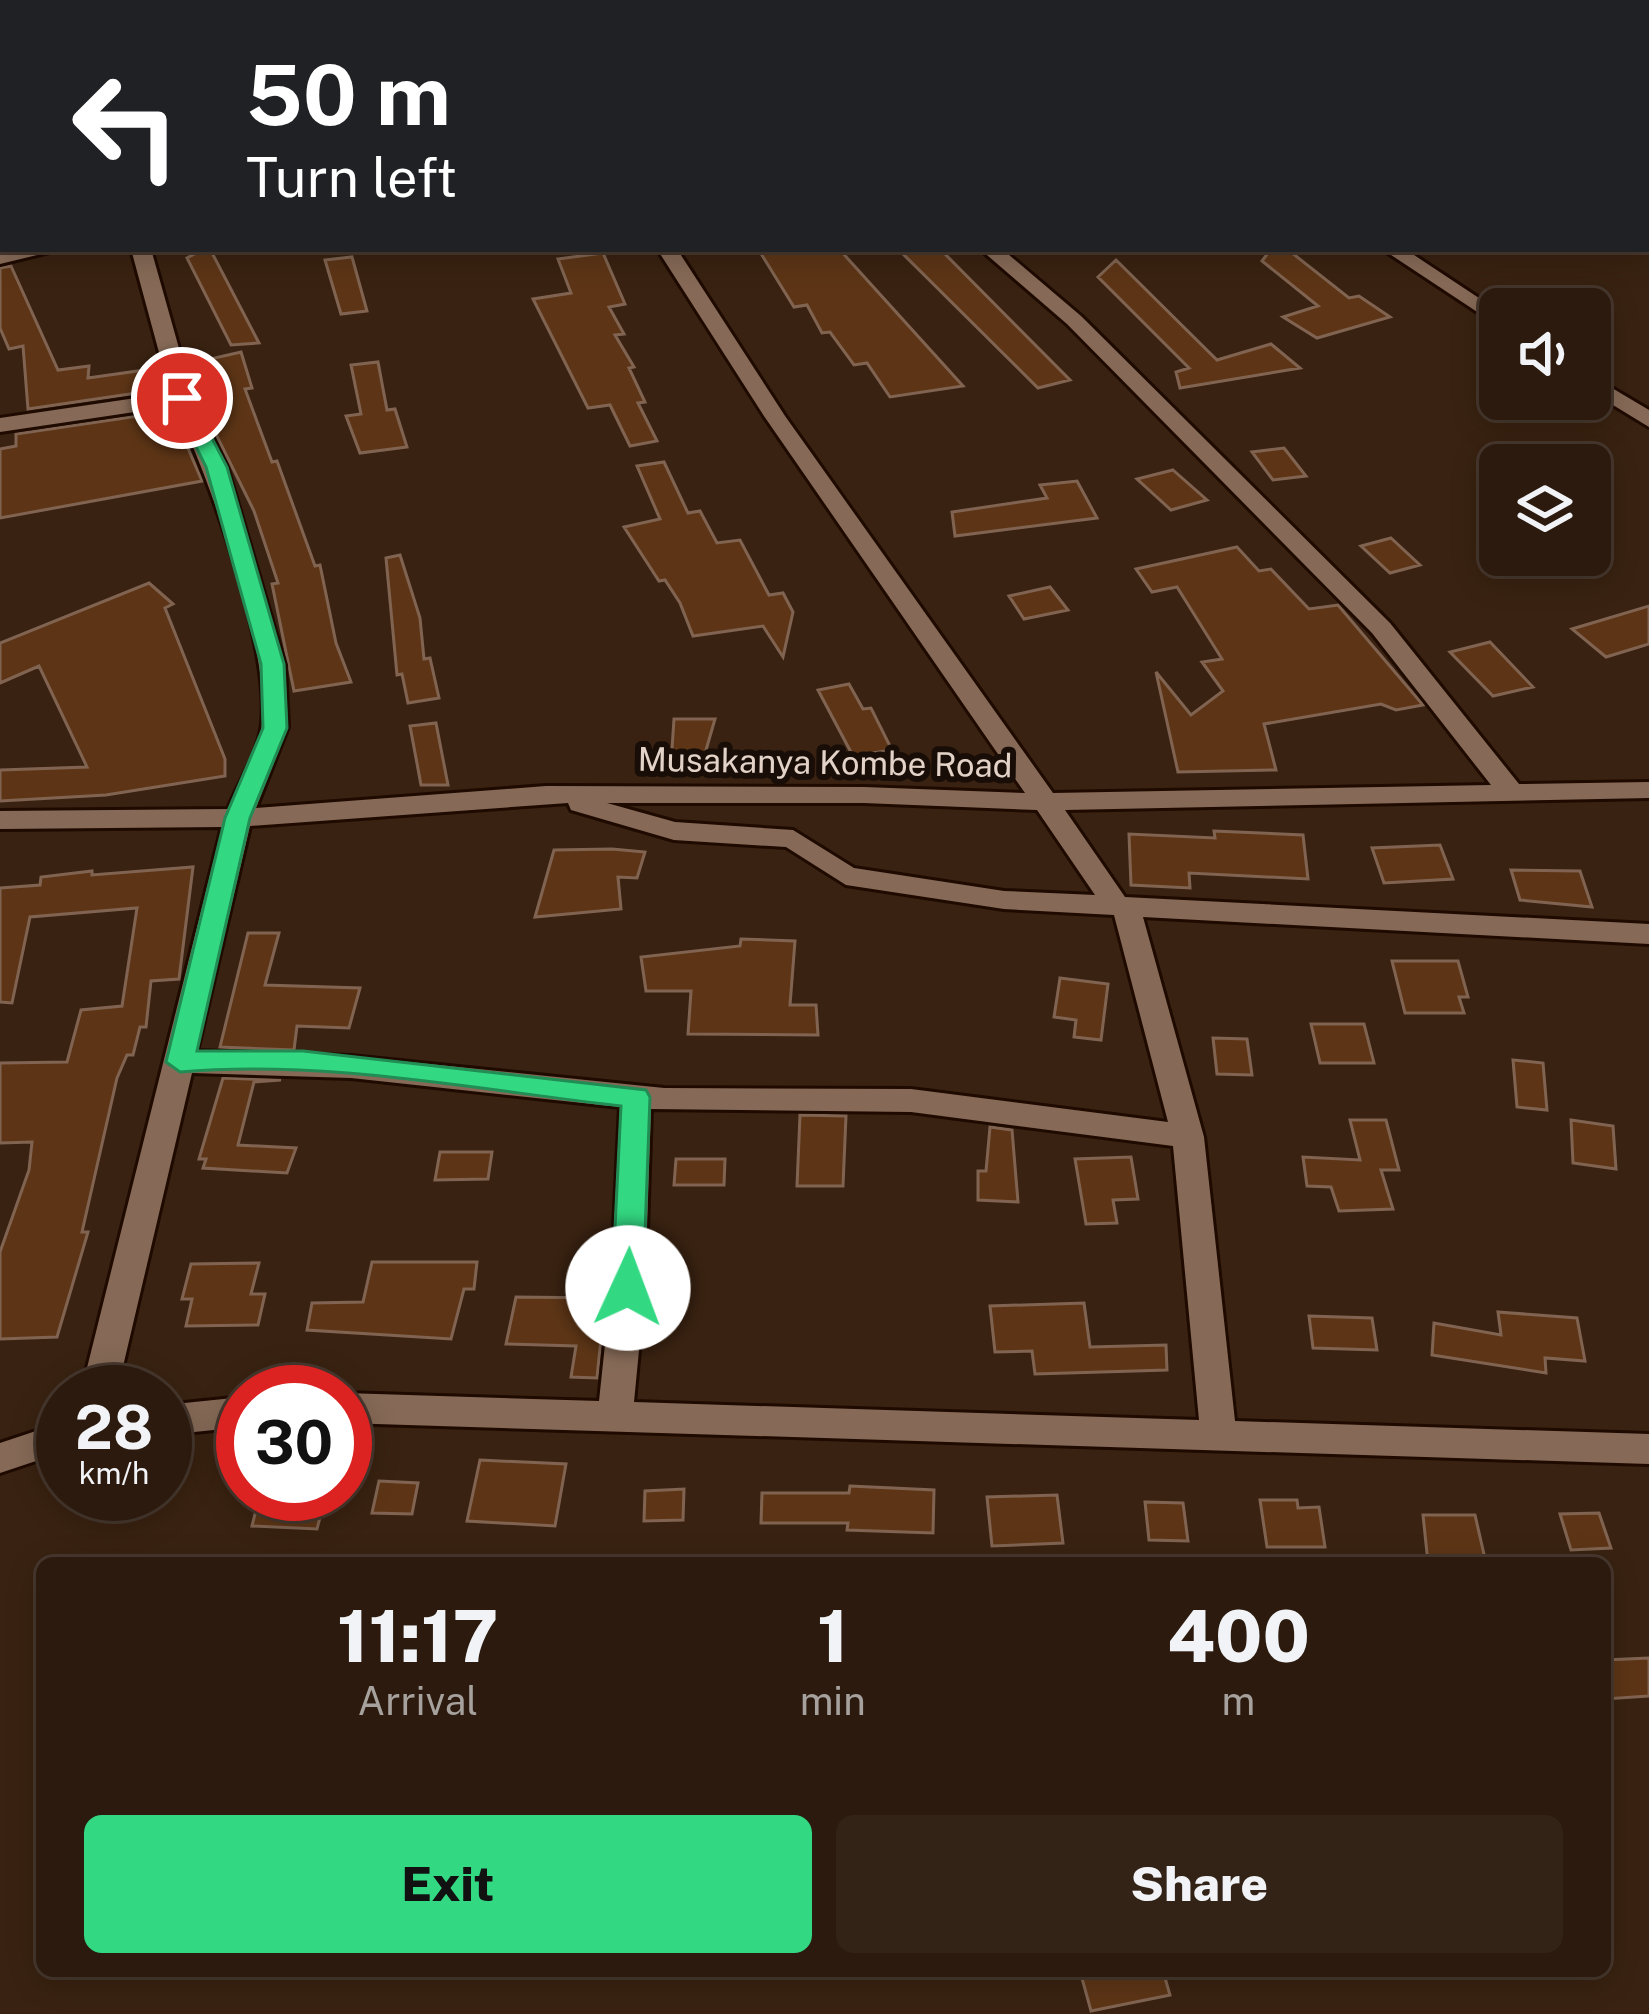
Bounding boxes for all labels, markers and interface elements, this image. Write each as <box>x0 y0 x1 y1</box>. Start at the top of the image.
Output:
text: 50 m <box>246 45 451 144</box>
icon: left <box>48 48 204 204</box>
text: Turn left <box>246 146 457 209</box>
map controls <box>1479 288 1611 576</box>
button: sound <box>1479 288 1611 420</box>
pin <box>131 347 233 449</box>
icon: arrive <box>149 365 215 431</box>
button: layers <box>1479 444 1611 576</box>
street label: Musakanya Kombe Road <box>637 740 1013 784</box>
position arrow <box>565 1225 691 1351</box>
speed limit sign: 30 <box>216 1365 372 1521</box>
text: 28 <box>75 1392 153 1463</box>
text: km/h <box>79 1455 149 1491</box>
text: 11:17 <box>337 1594 499 1678</box>
text: 1 <box>817 1594 848 1678</box>
text: 400 <box>1167 1594 1310 1678</box>
text: Arrival <box>358 1678 478 1724</box>
text: min <box>800 1678 866 1724</box>
text: m <box>1222 1678 1255 1724</box>
button: Exit <box>84 1815 812 1953</box>
button: Share <box>836 1815 1563 1953</box>

